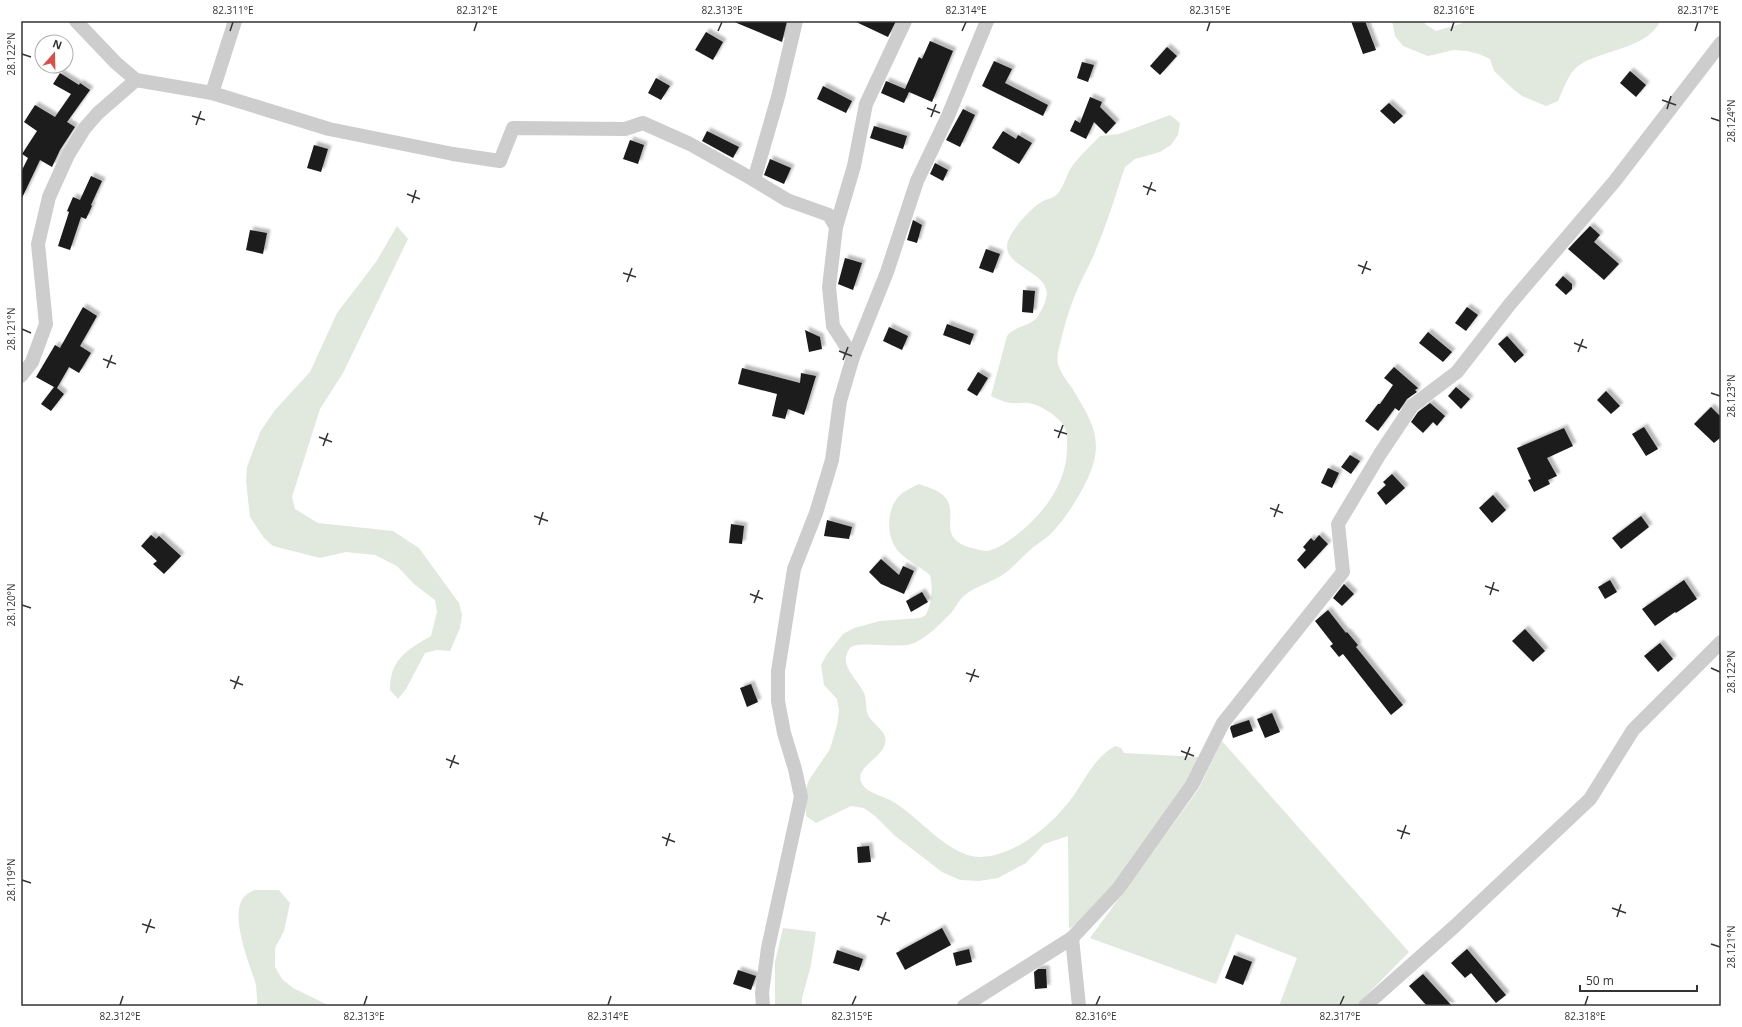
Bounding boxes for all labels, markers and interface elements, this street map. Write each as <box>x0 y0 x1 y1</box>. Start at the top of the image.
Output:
text: 82.311°E <box>212 3 254 17</box>
text: 82.312°E <box>456 3 498 17</box>
text: 82.313°E <box>701 3 743 17</box>
text: 82.314°E <box>945 3 987 17</box>
text: 82.315°E <box>1189 3 1231 17</box>
text: 82.316°E <box>1433 3 1475 17</box>
text: 82.317°E <box>1677 3 1719 17</box>
text: 28.122°N <box>4 32 18 76</box>
north arrow <box>34 34 74 74</box>
text: N <box>51 36 64 53</box>
text: 28.124°N <box>1724 99 1738 143</box>
text: 28.121°N <box>4 307 18 351</box>
text: 28.123°N <box>1724 374 1738 418</box>
text: 28.120°N <box>4 583 18 627</box>
text: 28.122°N <box>1724 650 1738 694</box>
text: 28.119°N <box>4 858 18 902</box>
text: 28.121°N <box>1724 925 1738 969</box>
scale bar <box>1580 967 1697 993</box>
text: 50 m <box>1586 972 1614 989</box>
text: 82.312°E <box>99 1009 141 1023</box>
text: 82.313°E <box>343 1009 385 1023</box>
text: 82.314°E <box>587 1009 629 1023</box>
text: 82.315°E <box>831 1009 873 1023</box>
text: 82.316°E <box>1075 1009 1117 1023</box>
text: 82.317°E <box>1319 1009 1361 1023</box>
text: 82.318°E <box>1564 1009 1606 1023</box>

